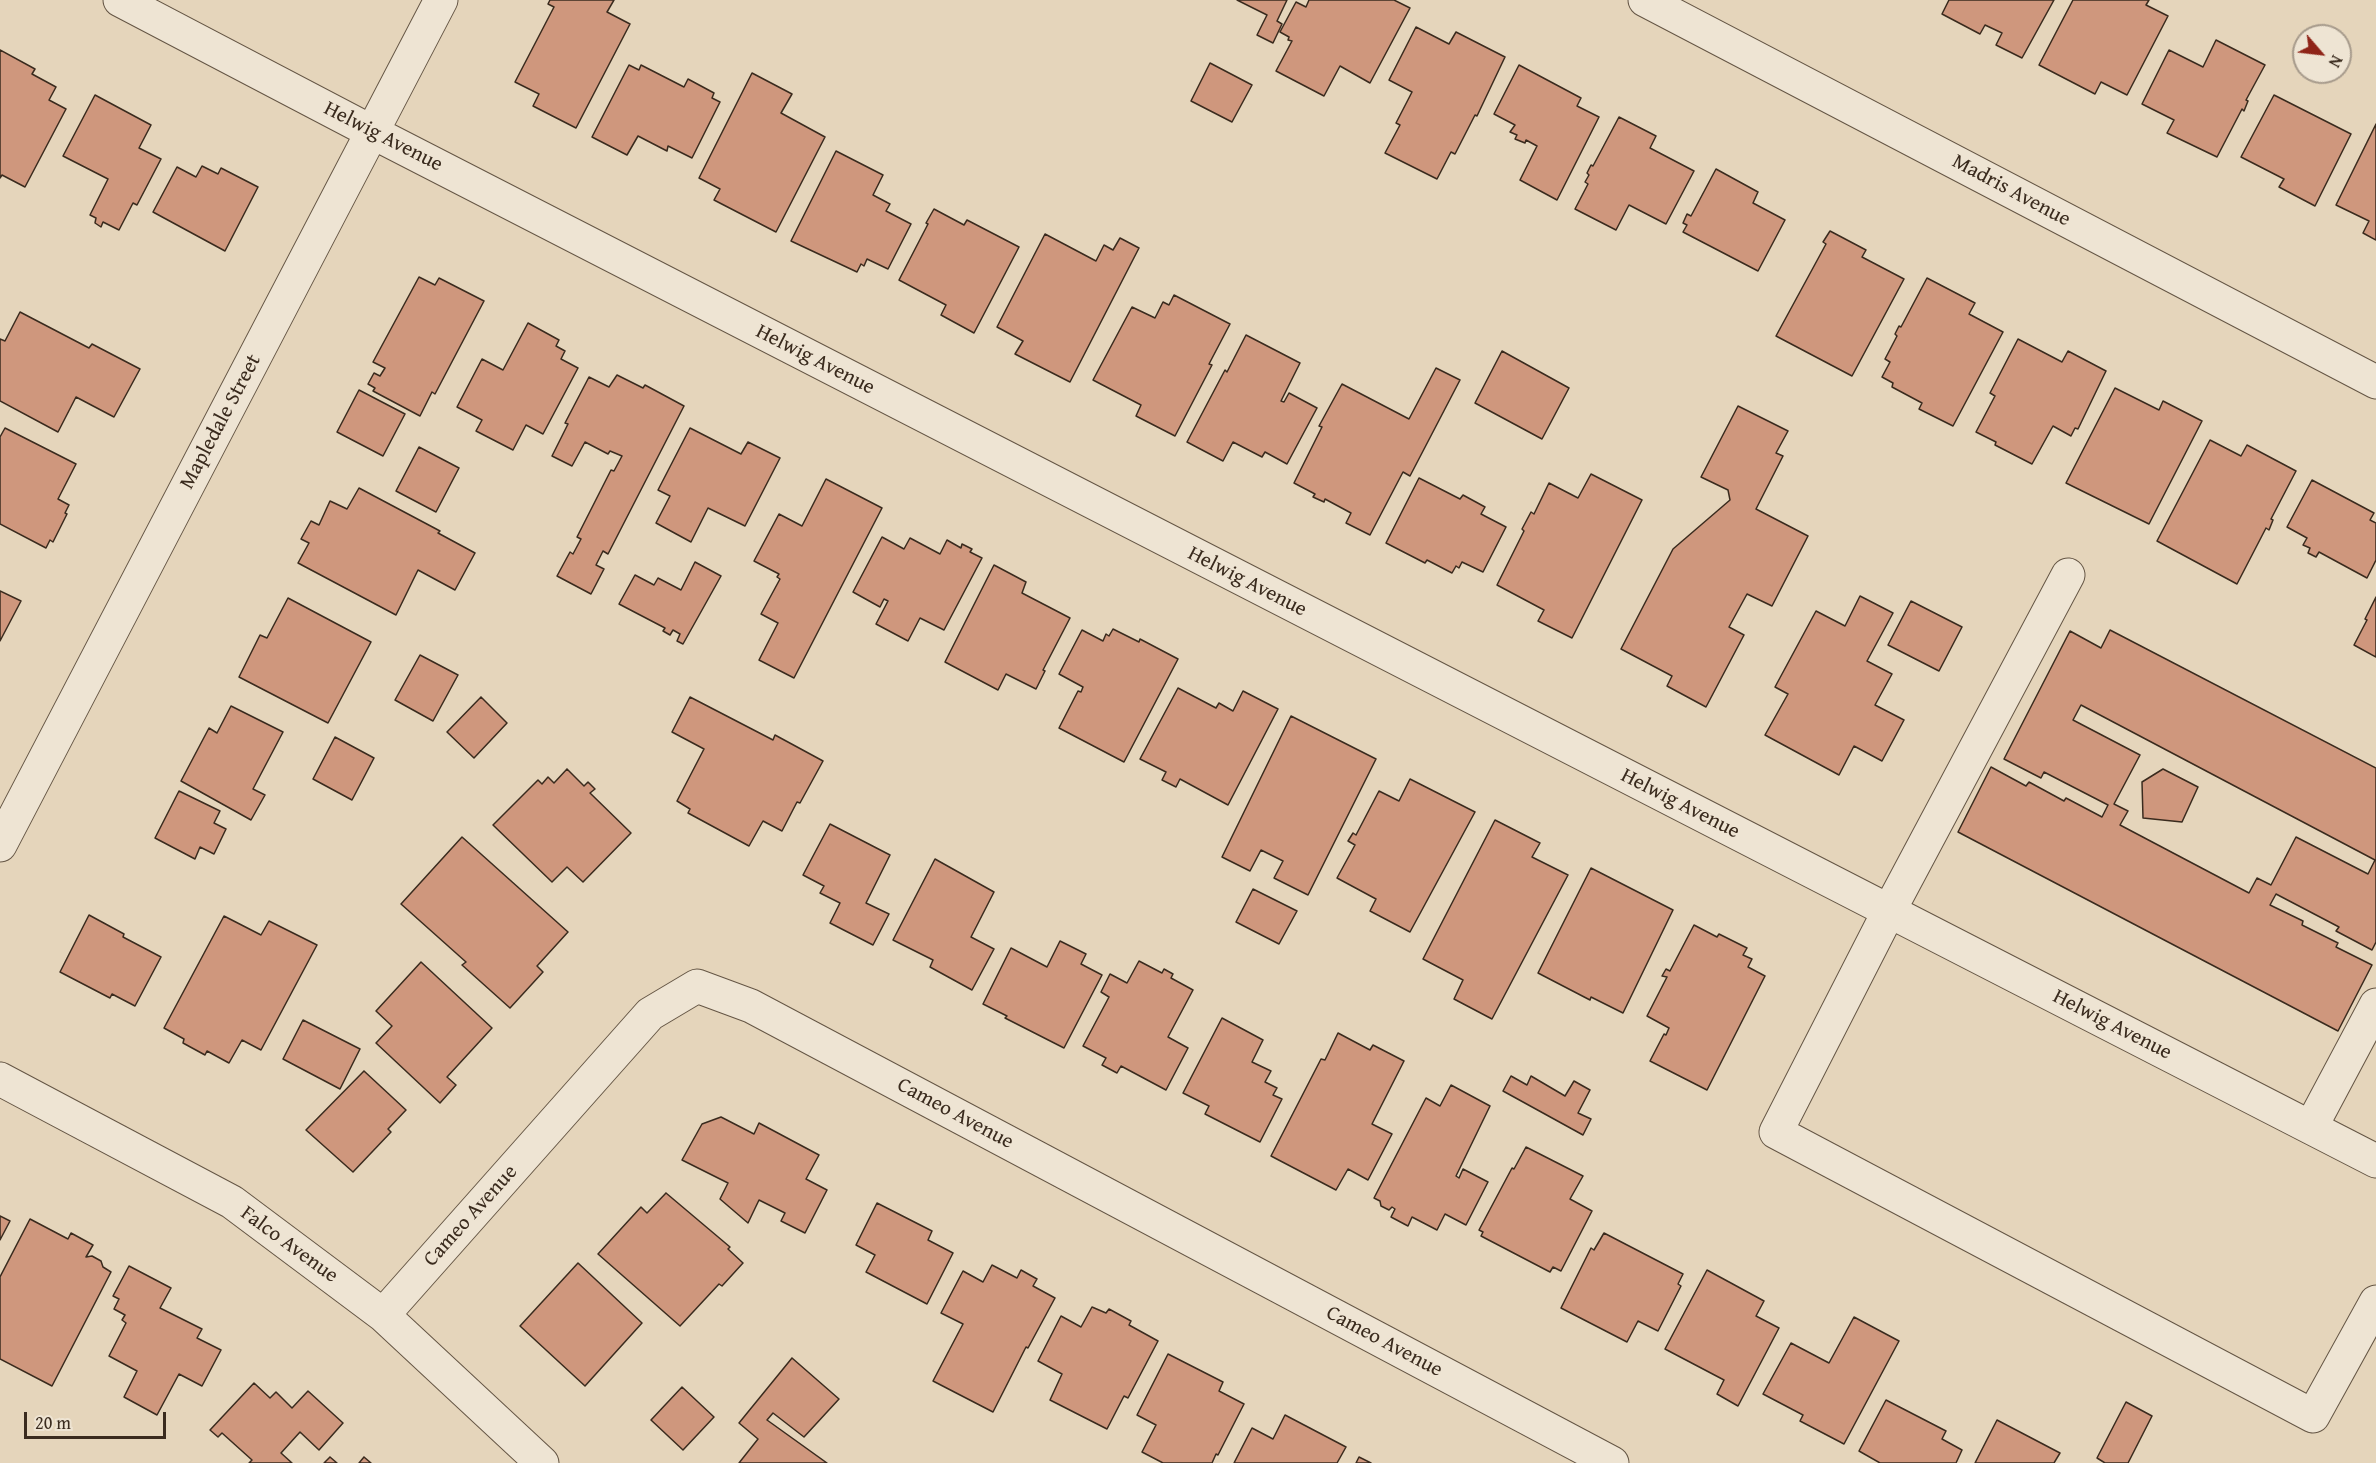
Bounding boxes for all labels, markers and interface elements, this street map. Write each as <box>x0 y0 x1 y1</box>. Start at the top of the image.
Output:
north arrow <box>2292 24 2352 84</box>
text: N <box>2323 51 2349 72</box>
street label: Helwig Avenue <box>319 96 447 178</box>
street label: Madris Avenue <box>1948 149 2074 233</box>
street label: Helwig Avenue <box>751 319 879 401</box>
street label: Mapledale Street <box>175 350 267 494</box>
street label: Helwig Avenue <box>1183 541 1311 623</box>
street label: Helwig Avenue <box>1616 763 1744 845</box>
street label: Helwig Avenue <box>2048 984 2176 1066</box>
street label: Cameo Avenue <box>892 1073 1018 1155</box>
street label: Cameo Avenue <box>419 1160 523 1272</box>
street label: Falco Avenue <box>235 1201 343 1289</box>
street label: Cameo Avenue <box>1321 1301 1447 1383</box>
scale bar <box>27 1400 170 1438</box>
text: 20 m <box>35 1409 71 1436</box>

